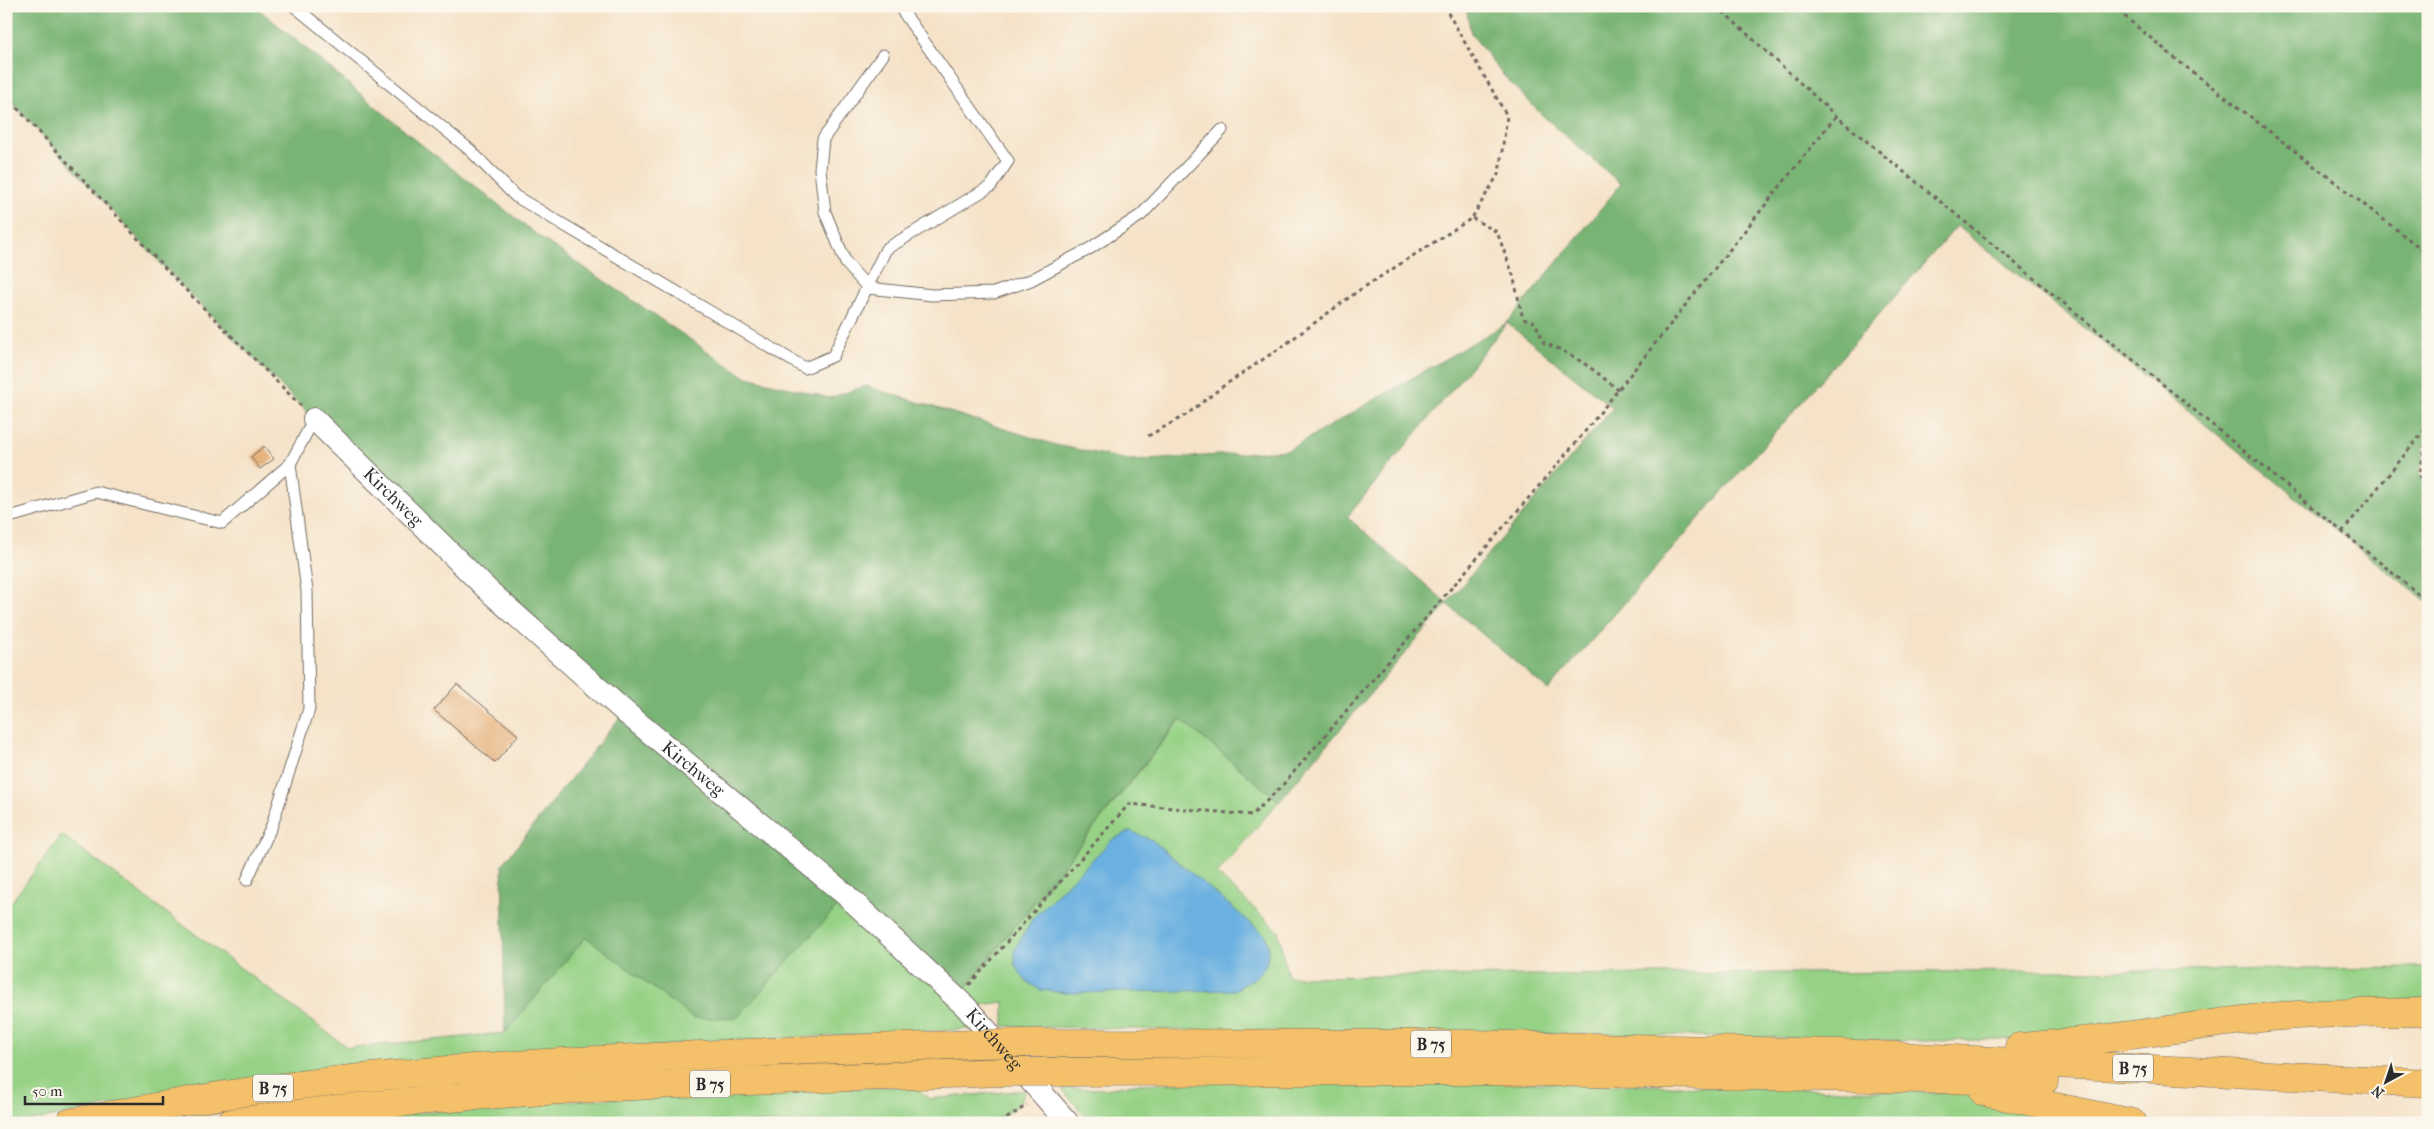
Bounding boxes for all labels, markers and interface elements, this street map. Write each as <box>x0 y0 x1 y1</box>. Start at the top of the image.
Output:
street label: Kirchweg <box>359 463 428 531</box>
street label: Kirchweg <box>658 736 729 801</box>
street label: Kirchweg <box>961 1004 1027 1074</box>
road number: B 75 <box>1411 1030 1451 1058</box>
road number: B 75 <box>2113 1054 2153 1082</box>
north arrow <box>2362 1056 2412 1106</box>
road number: B 75 <box>690 1070 730 1098</box>
scale bar <box>25 1074 162 1106</box>
road number: B 75 <box>253 1074 293 1102</box>
text: N <box>2368 1081 2387 1102</box>
text: 50 m <box>32 1082 63 1100</box>

